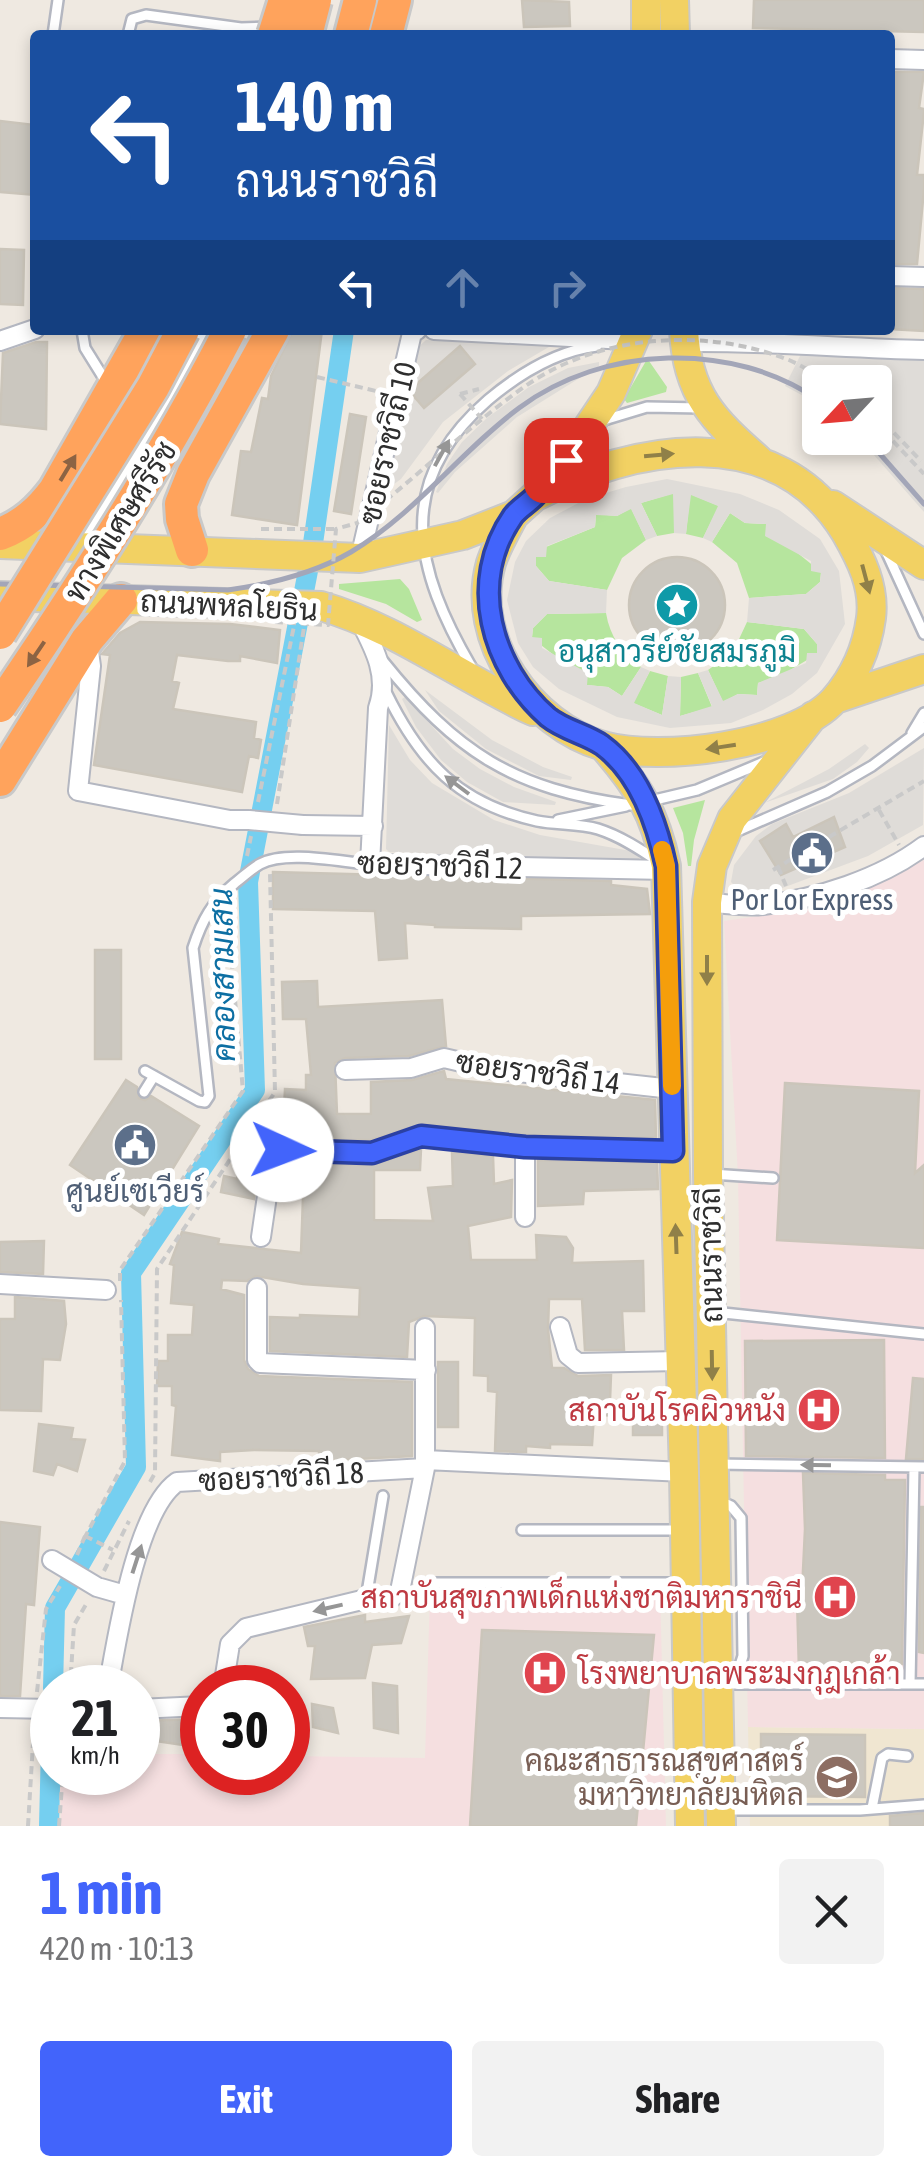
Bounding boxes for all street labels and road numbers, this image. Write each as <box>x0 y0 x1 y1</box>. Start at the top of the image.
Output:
street label: ซอยราชวิถี 10 <box>351 358 422 528</box>
street label: ทางพิเศษศรีรัช <box>56 434 183 607</box>
street label: ถนนพหลโยธิน <box>139 581 319 627</box>
street label: ซอยราชวิถี 12 <box>357 844 523 885</box>
street label: ซอยราชวิถี 14 <box>454 1043 623 1100</box>
street label: ถนนราชวิถี <box>691 1187 728 1323</box>
street label: ซอยราชวิถี 18 <box>197 1454 365 1497</box>

